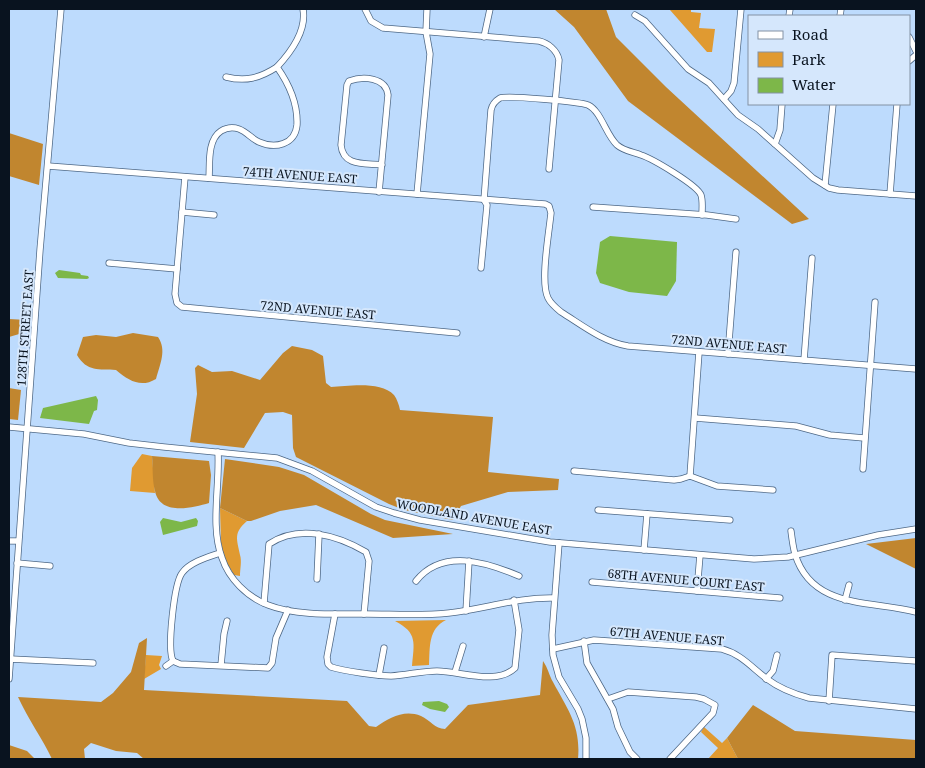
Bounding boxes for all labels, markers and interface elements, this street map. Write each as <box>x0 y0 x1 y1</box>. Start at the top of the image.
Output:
legend <box>748 15 910 105</box>
text: Road <box>792 24 828 44</box>
text: Park <box>792 49 826 69</box>
text: Water <box>792 74 835 94</box>
street label: 74TH AVENUE EAST <box>242 163 358 188</box>
street label: 128TH STREET EAST <box>12 269 38 387</box>
street label: 72ND AVENUE EAST <box>260 297 377 324</box>
street label: 72ND AVENUE EAST <box>671 331 788 358</box>
street label: WOODLAND AVENUE EAST <box>395 495 553 539</box>
street label: 68TH AVENUE COURT EAST <box>607 565 766 595</box>
street label: 67TH AVENUE EAST <box>609 623 725 650</box>

